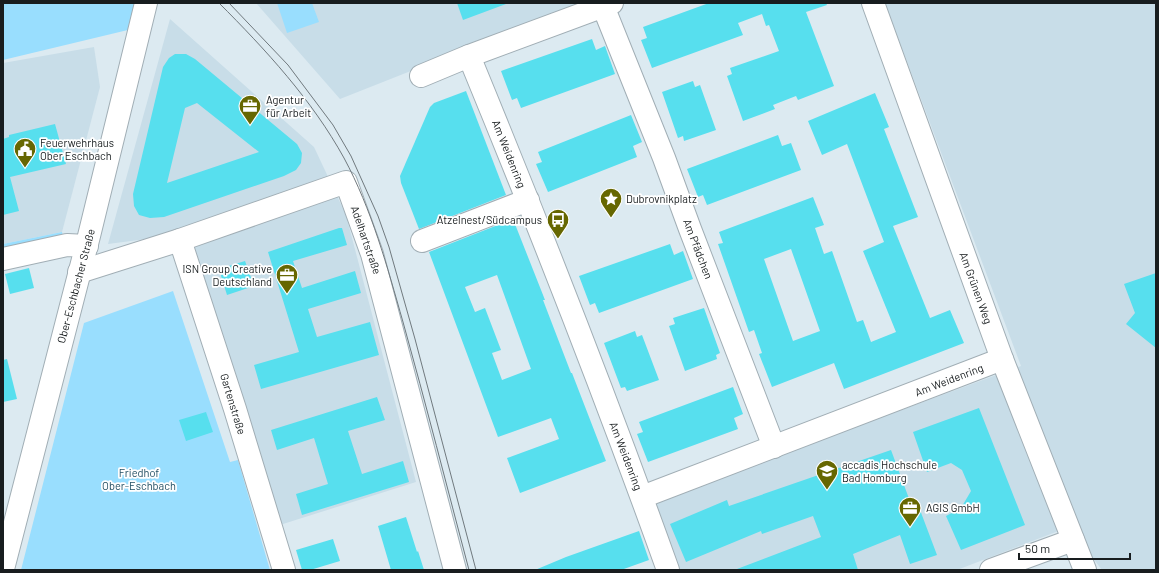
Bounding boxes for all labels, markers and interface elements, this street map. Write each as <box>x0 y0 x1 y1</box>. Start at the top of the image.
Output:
office icon: Agentur für Arbeit <box>237 93 263 126</box>
place label: Agentur für Arbeit <box>266 93 311 119</box>
street label: Am Weidenring <box>490 118 529 190</box>
public building icon: Feuerwehrhaus Ober Eschbach <box>12 136 38 169</box>
place label: Feuerwehrhaus Ober Eschbach <box>40 136 114 162</box>
place icon: Dubrovnikplatz <box>598 186 624 219</box>
place label: Dubrovnikplatz <box>626 192 697 205</box>
street label: Adelhartstraße <box>349 204 384 276</box>
bus stop icon: Atzelnest/Südcampus <box>545 207 571 240</box>
place label: Atzelnest/Südcampus <box>437 213 542 226</box>
street label: Am Pfädchen <box>681 217 716 281</box>
street label: Ober-Eschbacher Straße <box>54 227 97 344</box>
street label: Am Grünen Weg <box>957 250 996 326</box>
place label: ISN Group Creative Deutschland <box>183 262 272 288</box>
office icon: ISN Group Creative Deutschland <box>274 262 300 295</box>
street label: Am Weidenring <box>913 360 985 399</box>
street label: Gartenstraße <box>218 372 249 436</box>
street label: Am Weidenring <box>607 420 646 492</box>
school or university icon: accadis Hochschule Bad Homburg <box>814 458 840 491</box>
place label: accadis Hochschule Bad Homburg <box>842 458 937 484</box>
park label: Friedhof Ober-Eschbach <box>102 466 176 492</box>
office icon: AGIS GmbH <box>897 495 923 528</box>
place label: AGIS GmbH <box>926 501 980 514</box>
scale bar <box>1019 535 1130 561</box>
text: 50 m <box>1025 541 1050 555</box>

